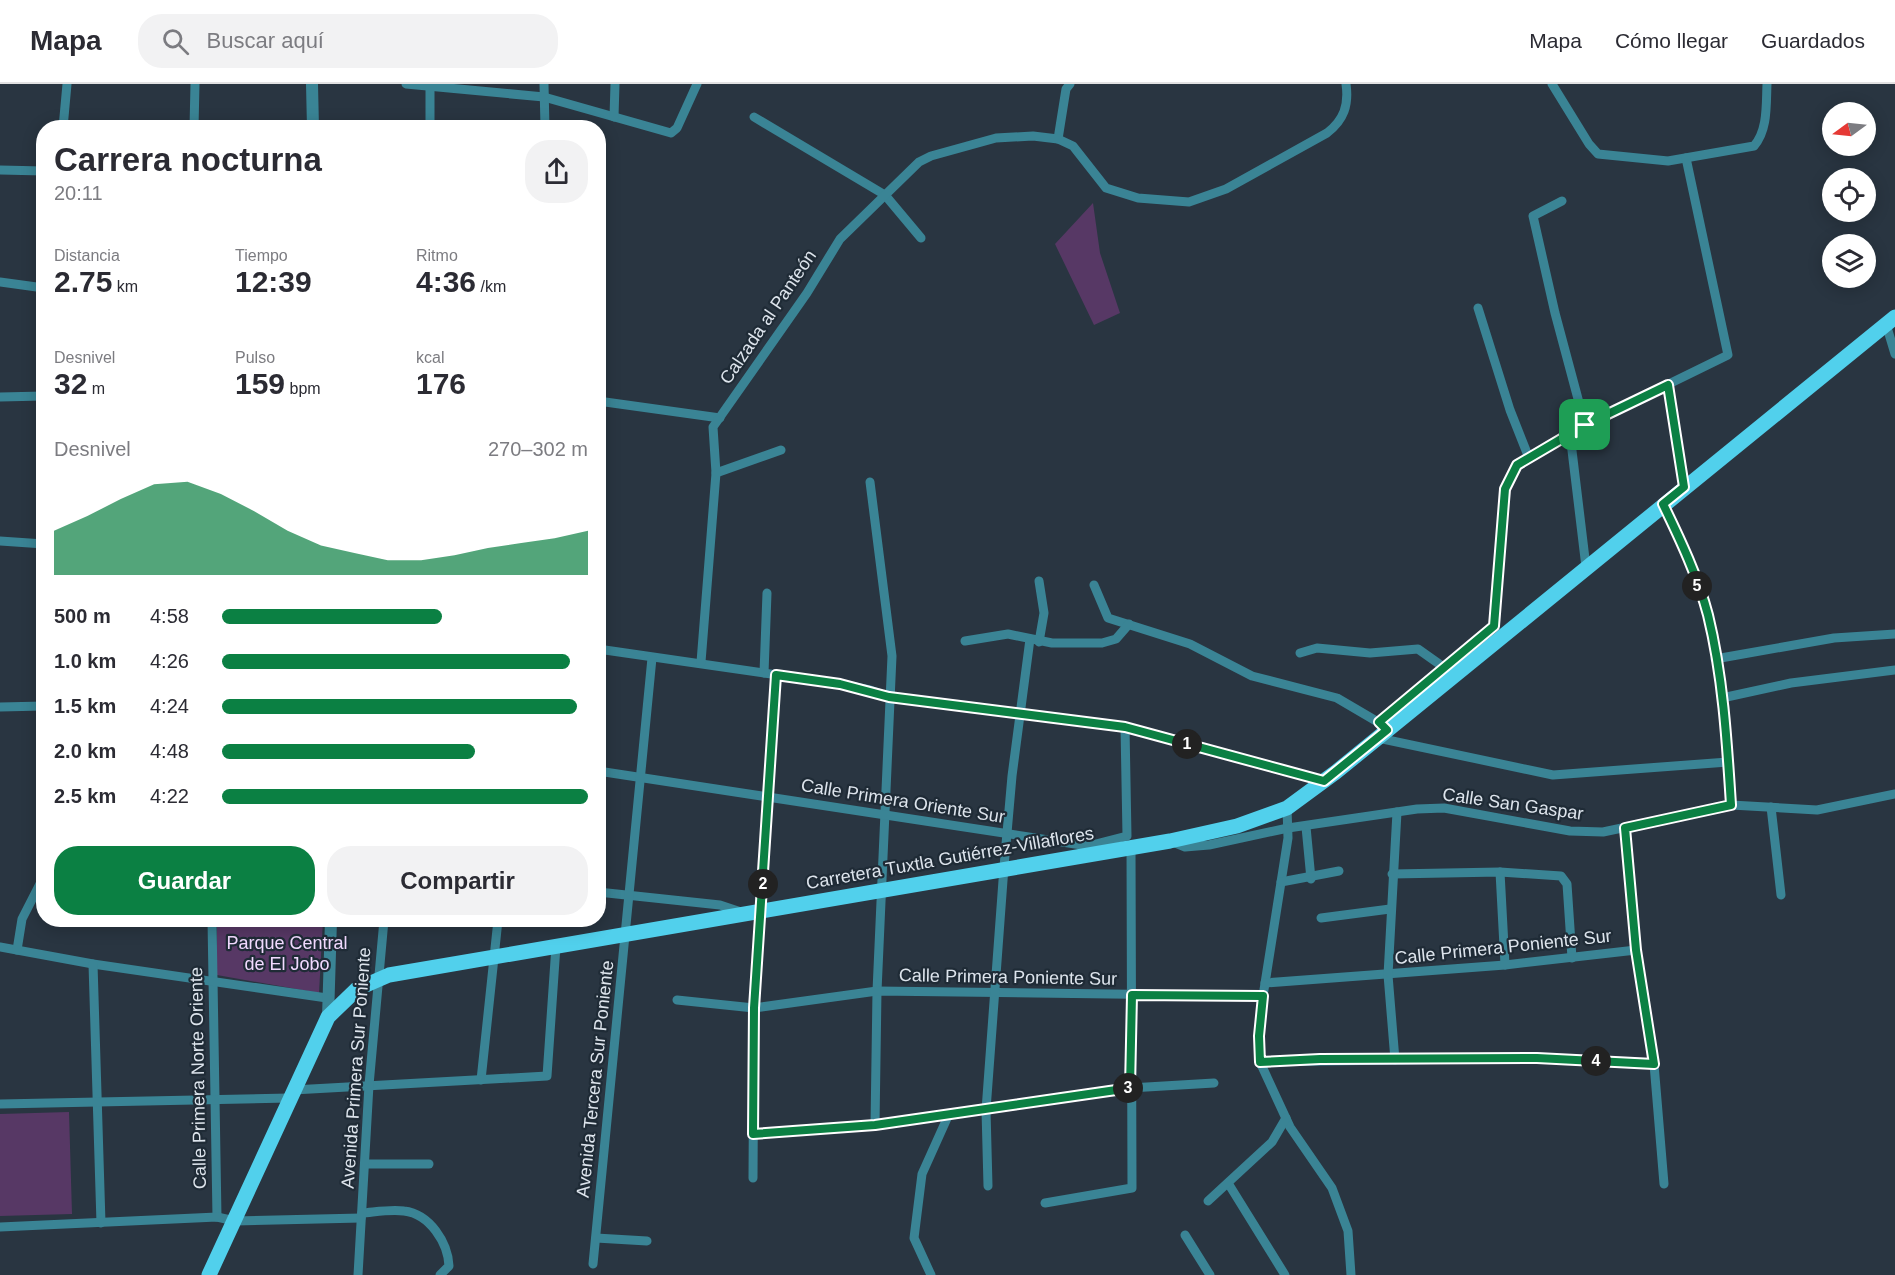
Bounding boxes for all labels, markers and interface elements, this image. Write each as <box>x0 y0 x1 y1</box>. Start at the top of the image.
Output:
search box <box>138 14 558 68</box>
text: Mapa <box>30 25 102 56</box>
icon: search <box>159 25 192 58</box>
text: Buscar aquí <box>207 28 324 53</box>
text: Mapa <box>1529 29 1582 52</box>
text: Cómo llegar <box>1615 29 1728 52</box>
text: Guardados <box>1761 29 1865 52</box>
north arrow <box>1822 102 1876 156</box>
map controls <box>1822 102 1876 288</box>
button: share <box>525 140 588 203</box>
text: Carrera nocturna <box>54 141 322 178</box>
button: locate <box>1822 168 1876 222</box>
text: 20:11 <box>54 182 103 204</box>
button: layers <box>1822 234 1876 288</box>
street label: Calzada al Panteón <box>716 246 820 388</box>
text: Distancia <box>54 247 120 264</box>
text: Tiempo <box>235 247 288 264</box>
text: Ritmo <box>416 247 458 264</box>
text: 2.75 <box>54 265 112 298</box>
text: 12:39 <box>235 265 312 298</box>
text: 4:36 <box>416 265 476 298</box>
text: km <box>112 278 138 295</box>
text: /km <box>476 278 506 295</box>
text: Desnivel <box>54 349 115 366</box>
text: Pulso <box>235 349 275 366</box>
text: kcal <box>416 349 444 366</box>
text: 32 <box>54 367 87 400</box>
text: 159 <box>235 367 285 400</box>
text: 176 <box>416 367 466 400</box>
text: m <box>87 380 105 397</box>
text: bpm <box>285 380 321 397</box>
pin <box>1559 399 1610 450</box>
icon: arrive <box>1568 408 1601 441</box>
text: Desnivel <box>54 438 131 460</box>
text: 270–302 m <box>488 438 588 460</box>
pin: 5 <box>1682 571 1712 601</box>
text: 5 <box>1693 577 1701 594</box>
text: 500 m <box>54 605 111 627</box>
text: 4:58 <box>150 605 189 627</box>
text: 1.0 km <box>54 650 116 672</box>
text: 4:26 <box>150 650 189 672</box>
text: 1.5 km <box>54 695 116 717</box>
text: 4:24 <box>150 695 189 717</box>
pin: 1 <box>1172 729 1202 759</box>
text: 1 <box>1183 735 1191 752</box>
text: 2.0 km <box>54 740 116 762</box>
text: 4:48 <box>150 740 189 762</box>
street label: Calle Primera Oriente Sur <box>800 775 1006 827</box>
street label: Calle San Gaspar <box>1441 784 1585 824</box>
text: 2.5 km <box>54 785 116 807</box>
text: 4:22 <box>150 785 189 807</box>
street label: Carretera Tuxtla Gutiérrez-Villaflores <box>805 823 1095 893</box>
button: Guardar <box>54 846 315 915</box>
button: Compartir <box>327 846 588 915</box>
pin: 2 <box>748 869 778 899</box>
text: 2 <box>759 875 767 892</box>
street label: Calle Primera Poniente Sur <box>1393 926 1613 968</box>
park label: Parque Central de El Jobo <box>226 933 348 974</box>
street label: Avenida Primera Sur Poniente <box>338 947 374 1189</box>
street label: Avenida Tercera Sur Poniente <box>573 959 617 1199</box>
street label: Calle Primera Poniente Sur <box>899 965 1117 989</box>
street label: Calle Primera Norte Oriente <box>186 967 210 1189</box>
pin: 4 <box>1581 1046 1611 1076</box>
text: 4 <box>1592 1052 1600 1069</box>
pin: 3 <box>1113 1073 1143 1103</box>
text: 3 <box>1124 1079 1132 1096</box>

